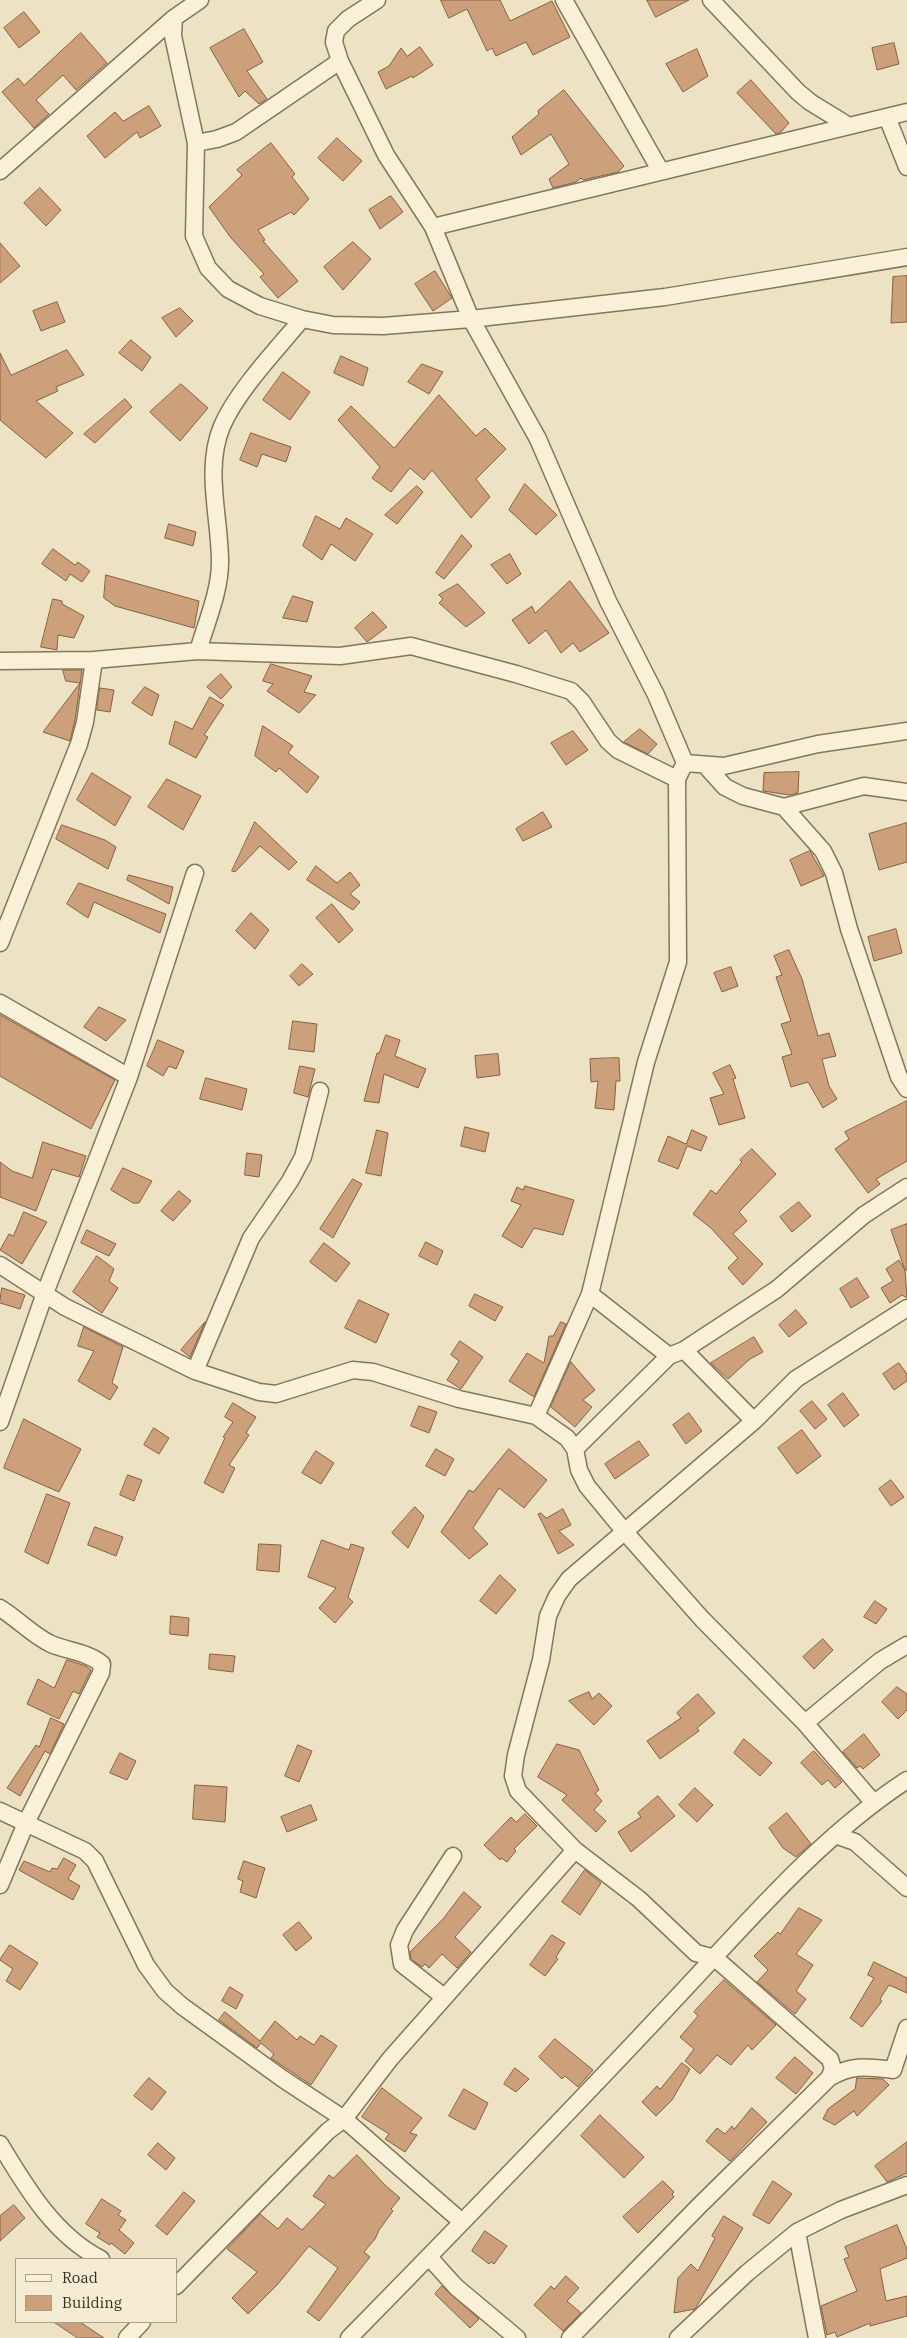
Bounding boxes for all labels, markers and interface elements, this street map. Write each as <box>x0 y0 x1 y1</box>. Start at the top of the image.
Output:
legend <box>15 2258 178 2323</box>
text: Road <box>62 2268 98 2287</box>
text: Building <box>62 2293 122 2312</box>

